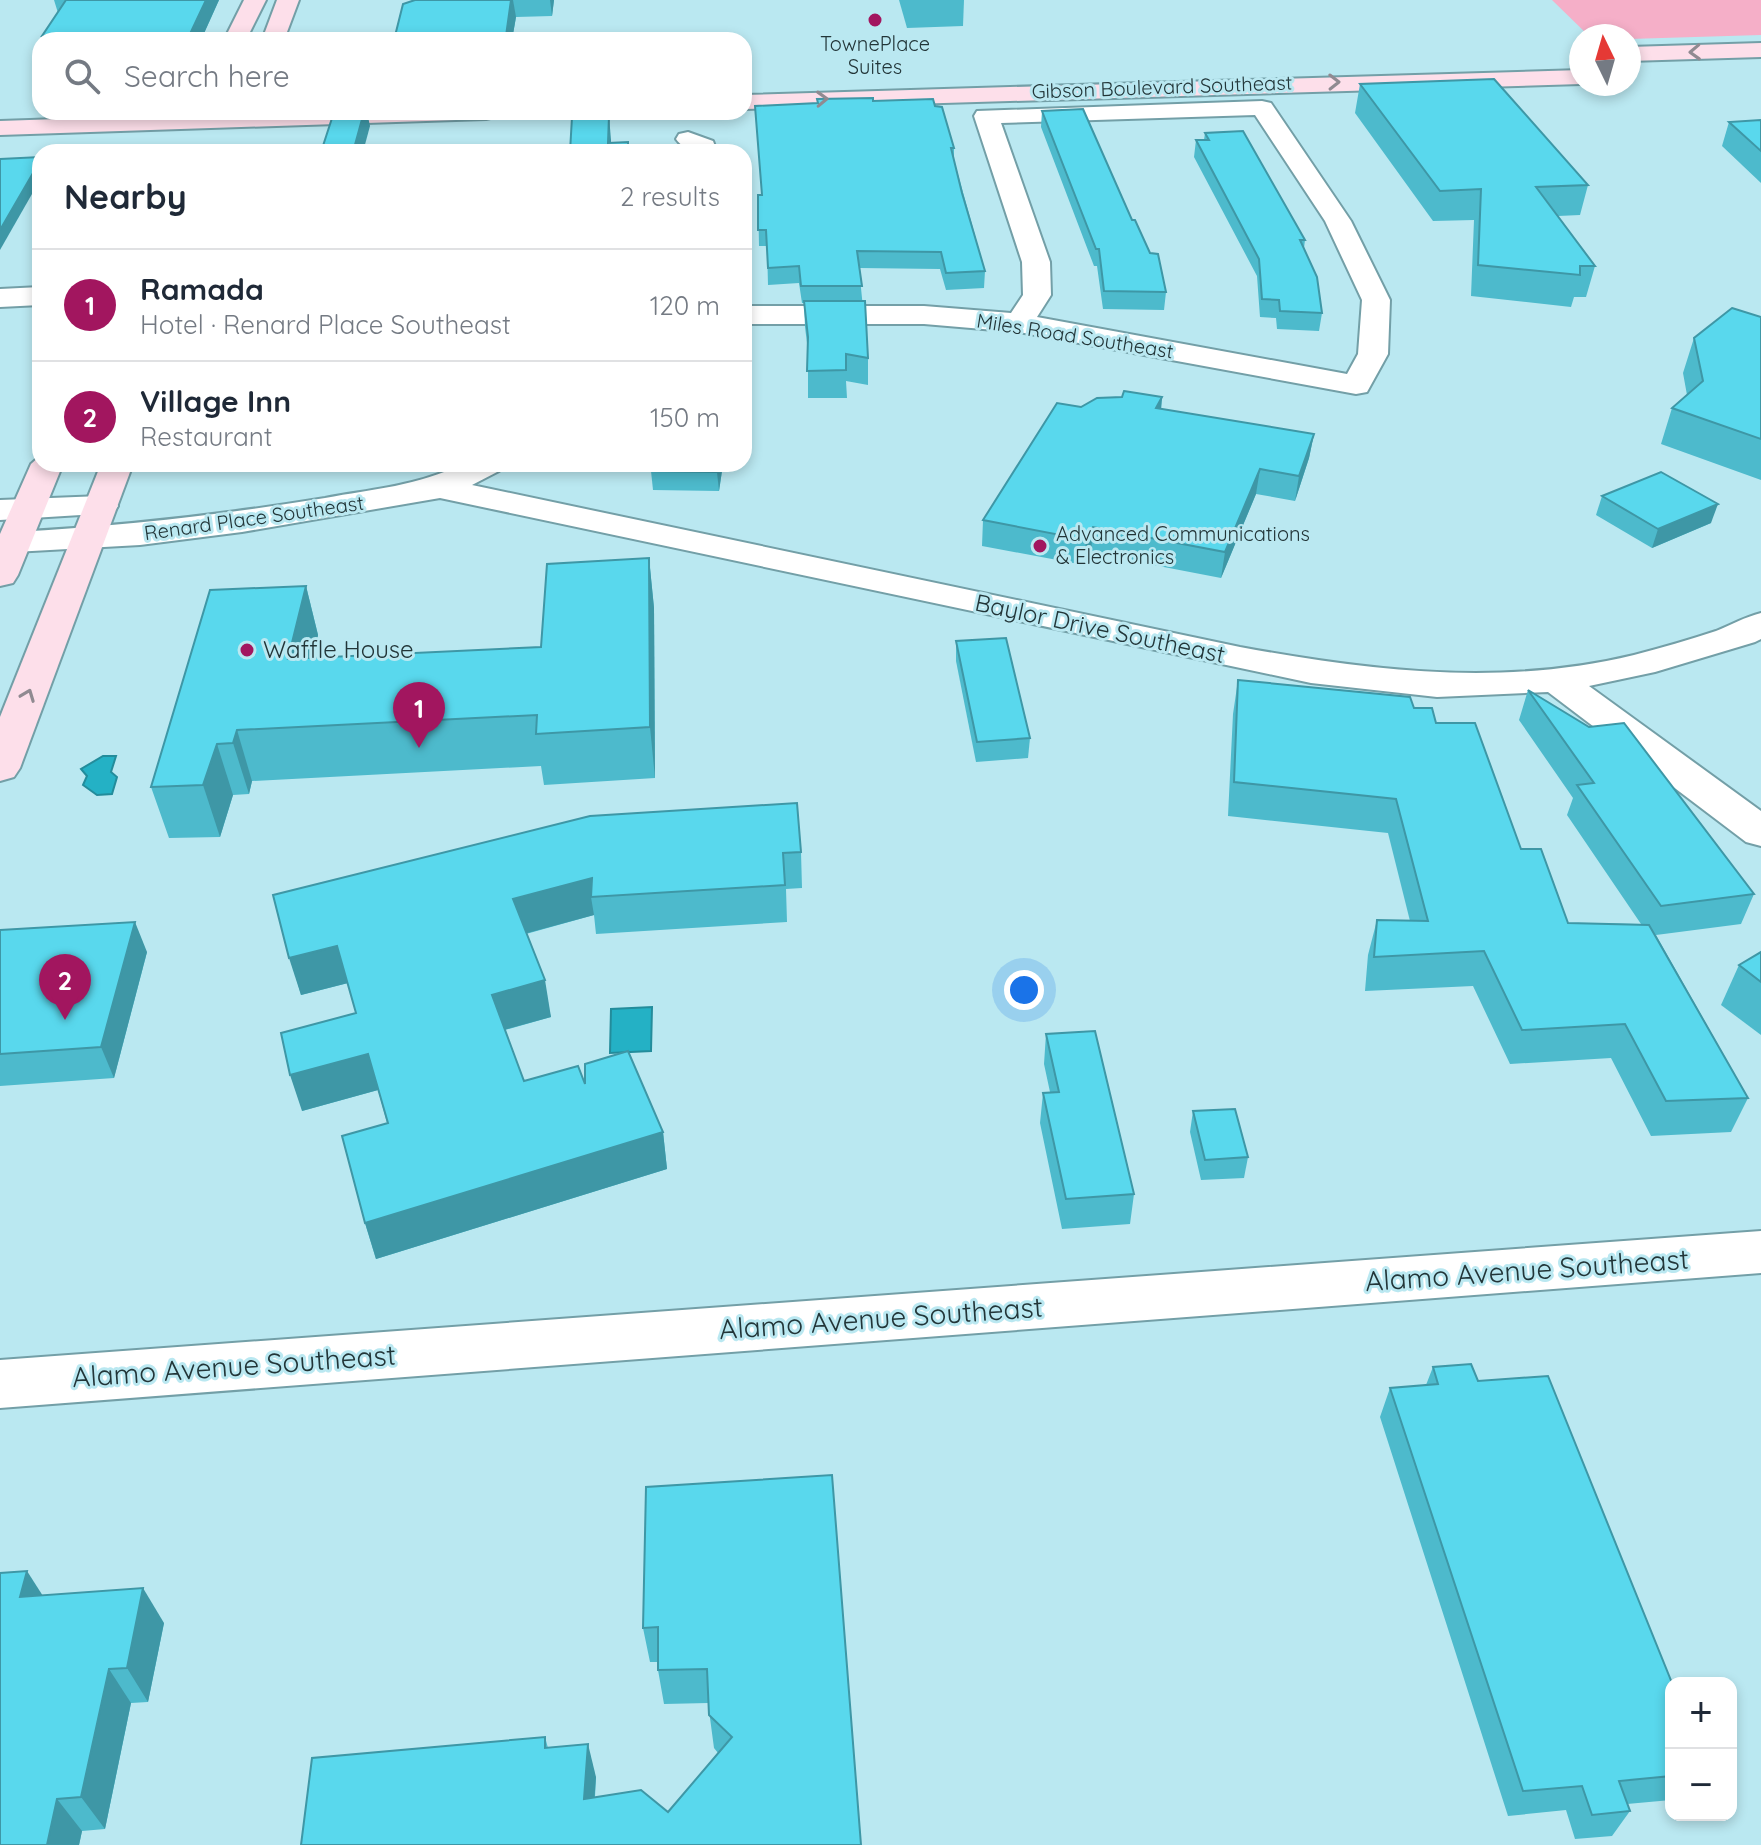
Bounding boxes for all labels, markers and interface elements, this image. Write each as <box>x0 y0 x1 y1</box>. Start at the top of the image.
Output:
marker: TownePlace Suites <box>866 11 884 29</box>
north arrow <box>1569 24 1641 96</box>
place label: TownePlace Suites <box>820 31 930 79</box>
search box <box>32 32 752 120</box>
one-way arrow <box>1688 43 1701 61</box>
icon: search <box>60 54 104 98</box>
text: Search here <box>124 57 290 95</box>
street label: Gibson Boulevard Southeast <box>1031 69 1293 104</box>
one-way arrow <box>1328 74 1341 91</box>
one-way arrow <box>816 90 829 107</box>
text: Nearby <box>64 175 187 218</box>
text: 2 results <box>620 180 720 213</box>
text: Ramada <box>140 270 264 308</box>
text: 1 <box>85 289 95 322</box>
text: 120 m <box>650 289 720 322</box>
text: Hotel · Renard Place Southeast <box>140 308 511 341</box>
street label: Miles Road Southeast <box>975 308 1175 363</box>
text: Village Inn <box>140 382 291 420</box>
text: 2 <box>83 401 97 434</box>
text: 150 m <box>650 401 720 434</box>
text: Restaurant <box>140 420 273 453</box>
street label: Renard Place Southeast <box>143 490 365 545</box>
place label: Advanced Communications & Electronics <box>1056 521 1310 569</box>
marker: Advanced Communications & Electronics <box>1031 537 1049 555</box>
street label: Baylor Drive Southeast <box>973 587 1228 669</box>
place label: Waffle House <box>263 634 414 664</box>
marker: Waffle House <box>238 641 256 659</box>
pin: 1 <box>393 682 445 748</box>
one-way arrow <box>18 689 35 703</box>
pin: 2 <box>39 954 91 1020</box>
your location <box>1004 970 1044 1010</box>
street label: Alamo Avenue Southeast <box>1364 1241 1690 1298</box>
street label: Alamo Avenue Southeast <box>718 1289 1044 1346</box>
street label: Alamo Avenue Southeast <box>71 1337 397 1394</box>
map controls <box>1665 1677 1737 1821</box>
button: + <box>1665 1677 1737 1749</box>
button: − <box>1665 1749 1737 1821</box>

